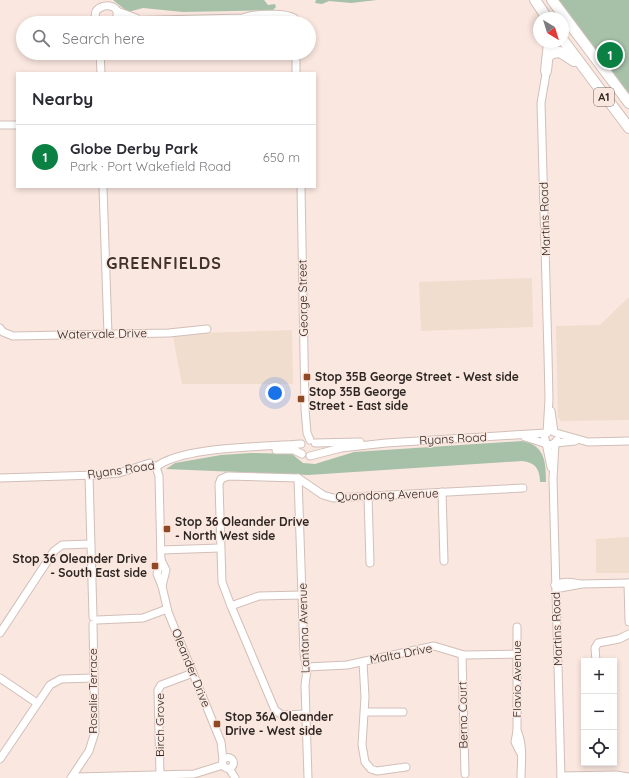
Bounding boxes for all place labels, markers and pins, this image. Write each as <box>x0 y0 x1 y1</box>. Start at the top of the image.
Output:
pin: 1 <box>597 40 623 70</box>
place label: Stop 35B George Street - West side <box>315 369 519 384</box>
marker: Stop 35B George Street - West side <box>302 372 312 382</box>
place label: Stop 35B George Street - East side <box>309 384 408 413</box>
marker: Stop 35B George Street - East side <box>296 394 306 404</box>
place label: Stop 36 Oleander Drive - North West side <box>175 514 309 543</box>
marker: Stop 36 Oleander Drive - North West side <box>162 524 172 534</box>
place label: Stop 36 Oleander Drive - South East side <box>13 551 147 580</box>
marker: Stop 36 Oleander Drive - South East side <box>150 561 160 571</box>
place label: Stop 36A Oleander Drive - West side <box>225 709 333 738</box>
marker: Stop 36A Oleander Drive - West side <box>212 719 222 729</box>

